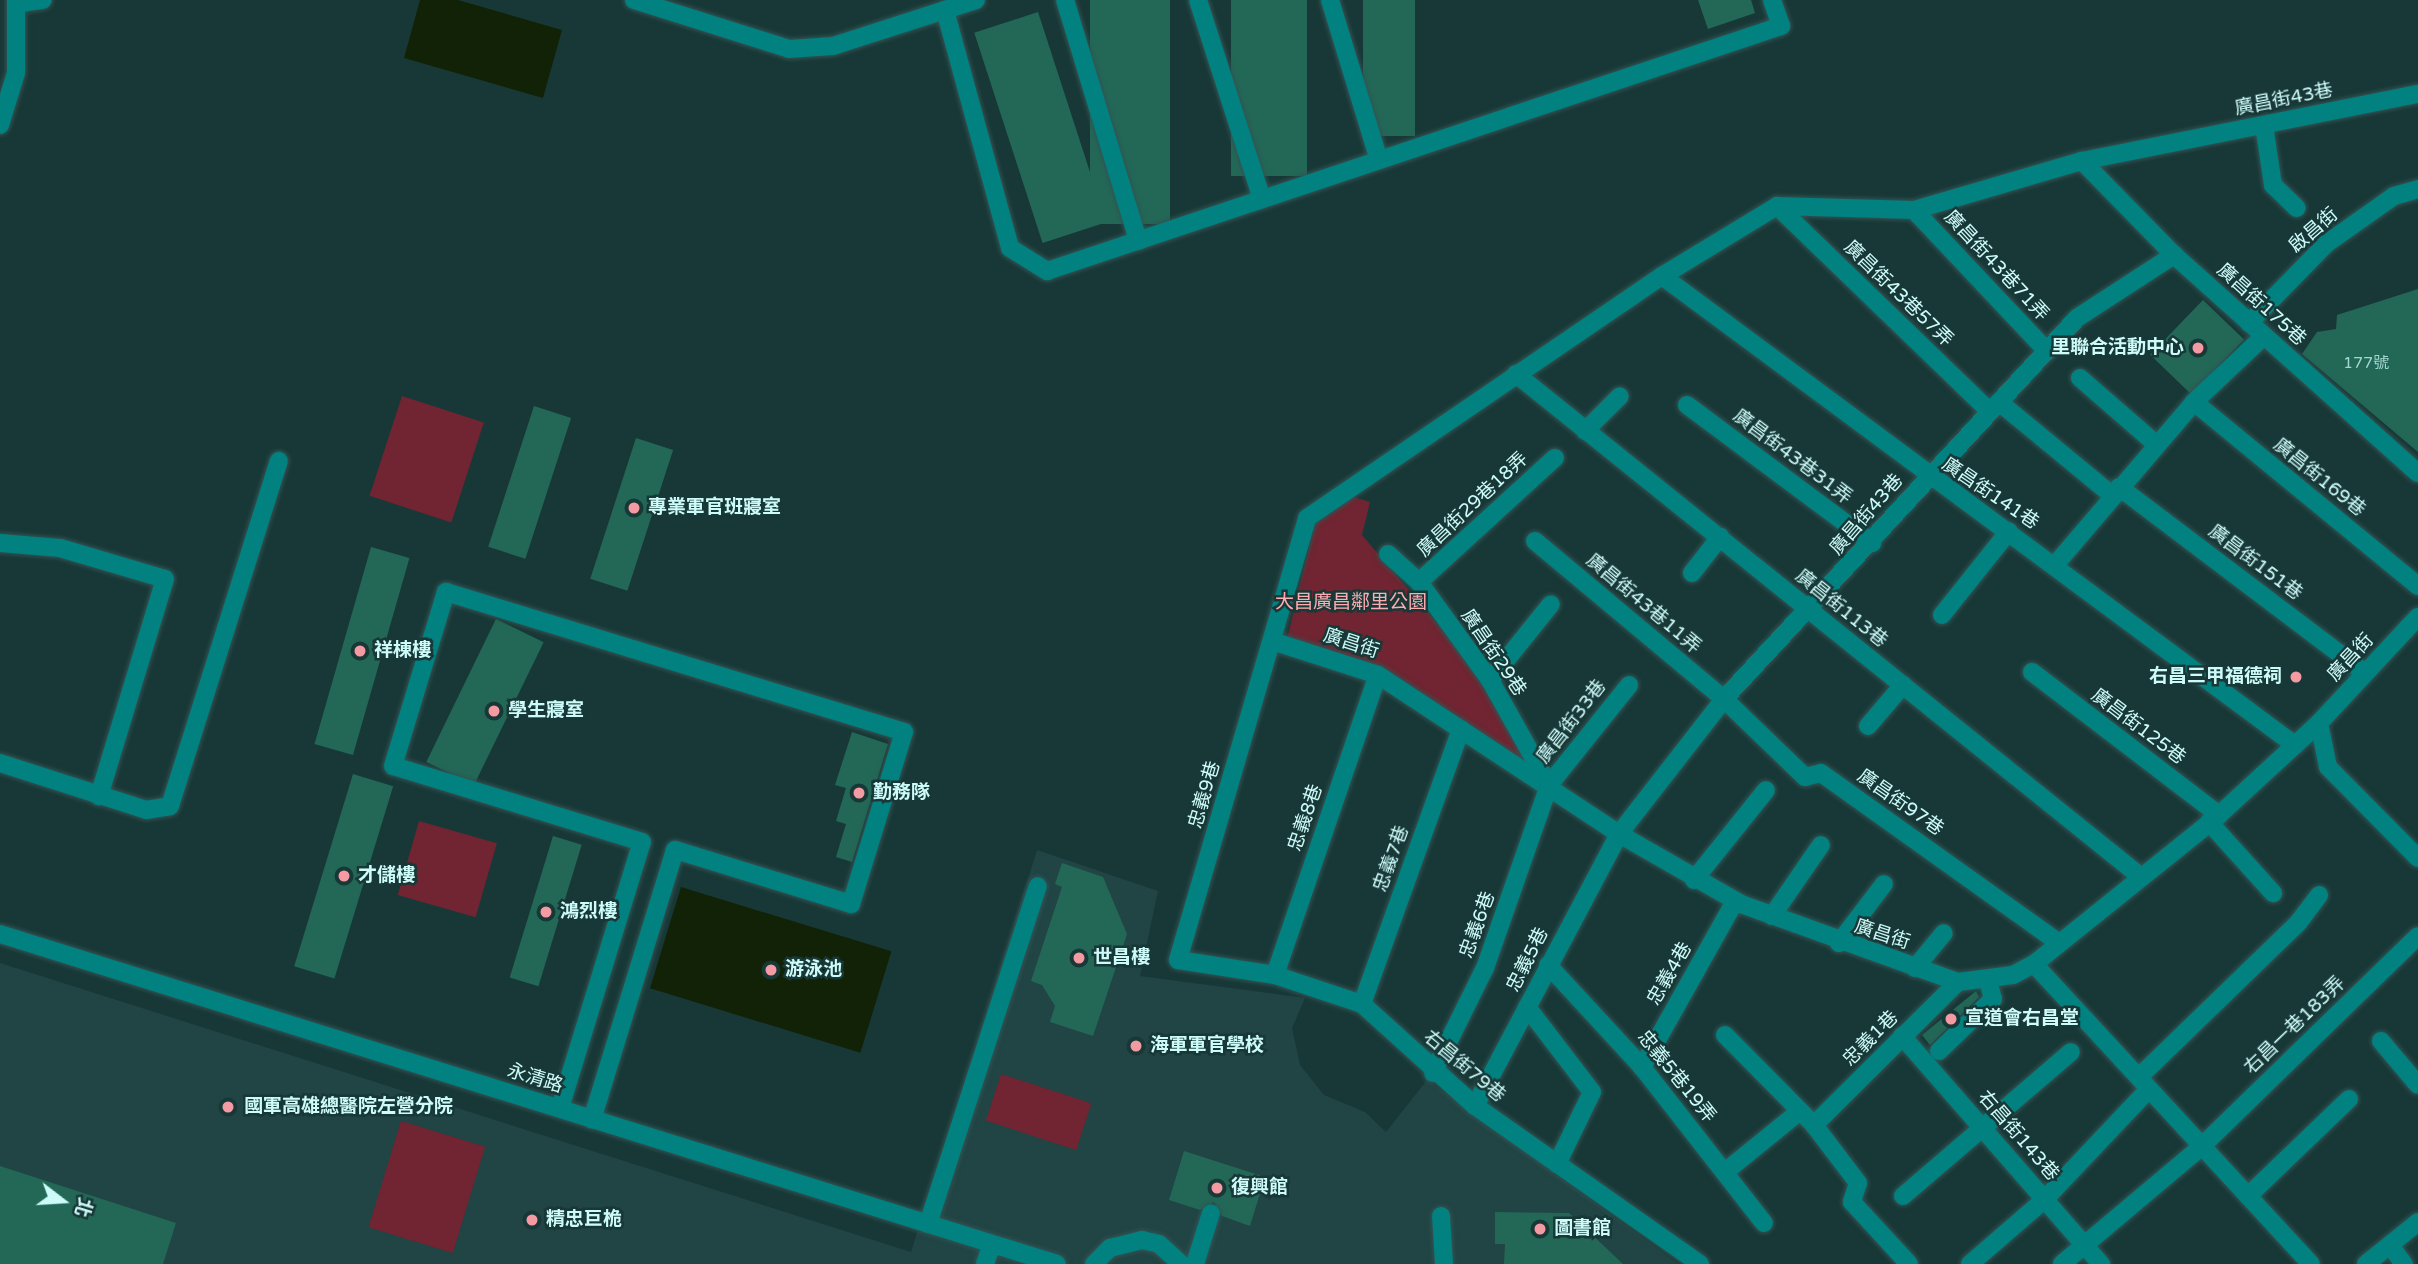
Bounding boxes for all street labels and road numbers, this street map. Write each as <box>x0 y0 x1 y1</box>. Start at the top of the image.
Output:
street label: 廣昌街43巷 <box>2233 79 2335 121</box>
street label: 啟昌街 <box>2285 204 2343 258</box>
street label: 廣昌街43巷71弄 <box>1939 206 2053 326</box>
street label: 廣昌街43巷57弄 <box>1839 236 1957 352</box>
street label: 廣昌街175巷 <box>2212 259 2310 351</box>
street label: 廣昌街43巷31弄 <box>1728 405 1856 509</box>
street label: 廣昌街169巷 <box>2268 434 2370 522</box>
street label: 廣昌街29巷18弄 <box>1413 448 1533 562</box>
street label: 廣昌街141巷 <box>1937 453 2043 535</box>
street label: 廣昌街43巷 <box>1826 470 1908 560</box>
street label: 廣昌街151巷 <box>2203 520 2307 606</box>
street label: 廣昌街43巷11弄 <box>1581 549 1705 659</box>
street label: 廣昌街113巷 <box>1790 565 1892 653</box>
street label: 廣昌街29巷 <box>1456 605 1530 701</box>
street label: 廣昌街 <box>1320 624 1382 664</box>
street label: 廣昌街 <box>2323 629 2379 687</box>
street label: 廣昌街33巷 <box>1532 676 1612 768</box>
street label: 廣昌街125巷 <box>2086 684 2190 770</box>
street label: 忠義9巷 <box>1185 759 1225 831</box>
street label: 廣昌街97巷 <box>1853 765 1947 841</box>
street label: 忠義8巷 <box>1284 782 1328 854</box>
street label: 忠義7巷 <box>1369 823 1415 895</box>
street label: 忠義6巷 <box>1455 889 1501 961</box>
street label: 廣昌街 <box>1851 915 1913 955</box>
street label: 忠義5巷 <box>1502 924 1554 996</box>
street label: 忠義4巷 <box>1643 938 1697 1010</box>
street label: 右昌一巷183弄 <box>2240 972 2350 1080</box>
street label: 忠義1巷 <box>1839 1007 1903 1071</box>
street label: 右昌街79巷 <box>1418 1026 1510 1108</box>
street label: 忠義5巷19弄 <box>1632 1026 1720 1128</box>
street label: 永清路 <box>504 1060 566 1098</box>
street label: 右昌街143巷 <box>1973 1086 2063 1186</box>

